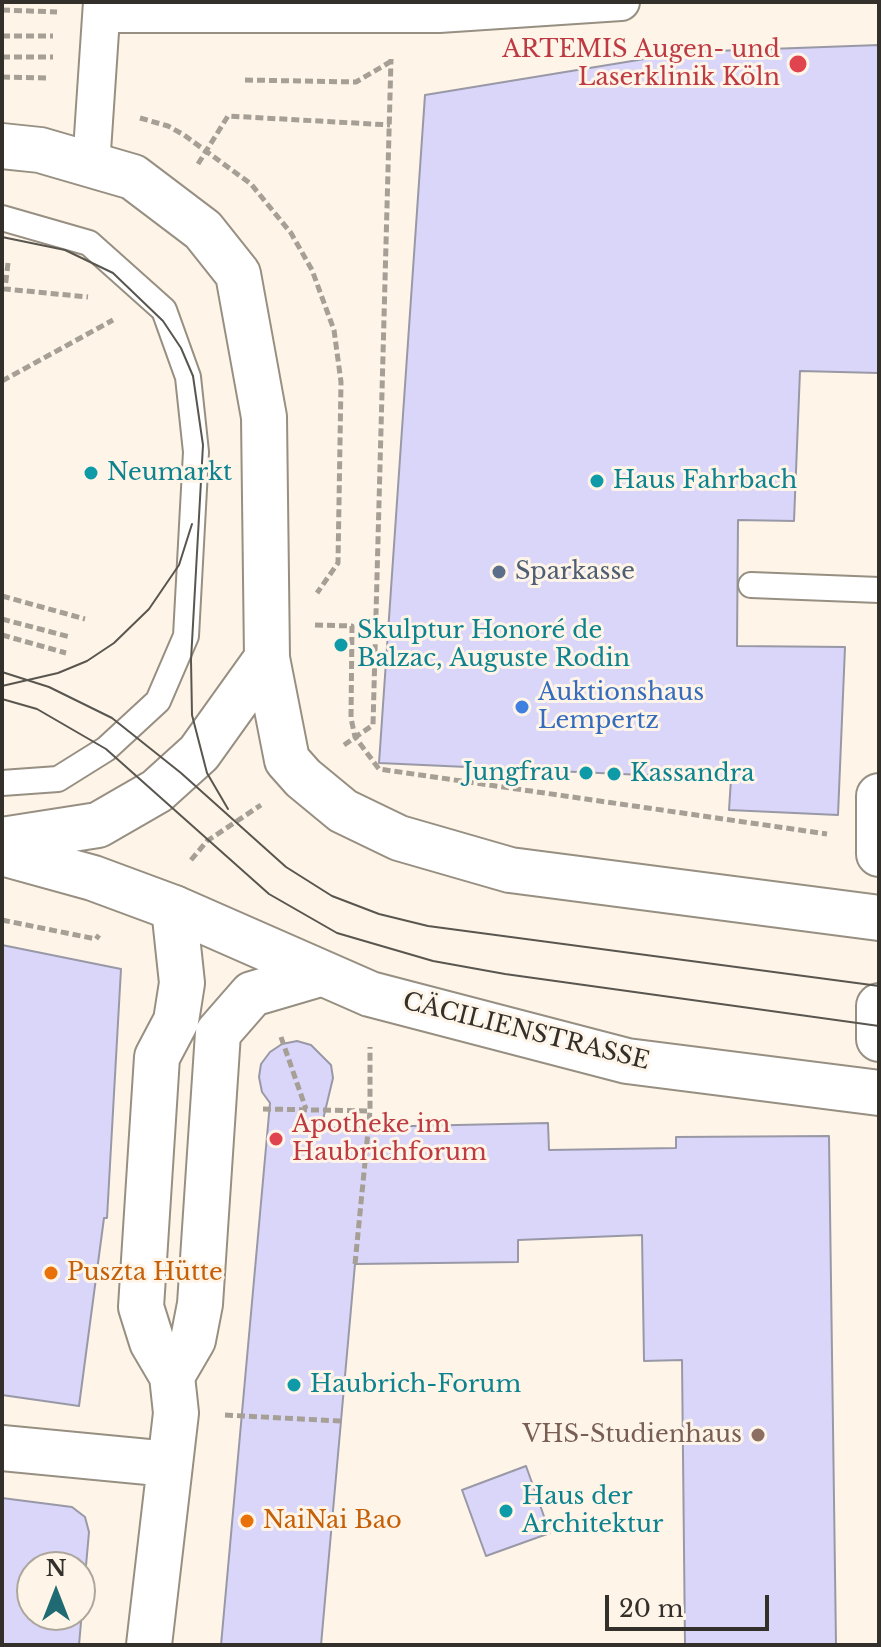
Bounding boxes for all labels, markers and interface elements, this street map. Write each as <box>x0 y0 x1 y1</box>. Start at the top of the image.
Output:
place label: ARTEMIS Augen- und Laserklinik Köln <box>502 36 780 92</box>
marker: ARTEMIS Augen- und Laserklinik Köln <box>787 53 809 75</box>
place label: Neumarkt <box>107 459 232 487</box>
marker: Neumarkt <box>82 464 100 482</box>
place label: Haus Fahrbach <box>613 467 797 495</box>
marker: Haus Fahrbach <box>588 472 606 490</box>
place label: Sparkasse <box>515 558 635 586</box>
marker: Sparkasse <box>490 563 508 581</box>
place label: Skulptur Honoré de Balzac, Auguste Rodin <box>357 617 630 673</box>
marker: Skulptur Honoré de Balzac, Auguste Rodin <box>332 636 350 654</box>
place label: Auktionshaus Lempertz <box>538 679 704 735</box>
marker: Auktionshaus Lempertz <box>513 698 531 716</box>
place label: Jungfrau <box>463 759 570 787</box>
place label: Kassandra <box>630 760 755 788</box>
marker: Jungfrau <box>577 764 595 782</box>
marker: Kassandra <box>605 765 623 783</box>
street label: CÄCILIENSTRASSE <box>400 987 652 1077</box>
place label: Apotheke im Haubrichforum <box>292 1111 487 1167</box>
marker: Apotheke im Haubrichforum <box>267 1130 285 1148</box>
place label: Puszta Hütte <box>67 1259 223 1287</box>
marker: Puszta Hütte <box>42 1264 60 1282</box>
place label: Haubrich-Forum <box>310 1371 521 1399</box>
marker: Haubrich-Forum <box>285 1376 303 1394</box>
place label: VHS-Studienhaus <box>522 1421 742 1449</box>
marker: VHS-Studienhaus <box>749 1426 767 1444</box>
place label: Haus der Architektur <box>522 1483 663 1539</box>
marker: Haus der Architektur <box>497 1502 515 1520</box>
place label: NaiNai Bao <box>263 1507 402 1535</box>
marker: NaiNai Bao <box>238 1512 256 1530</box>
north arrow <box>16 1551 96 1631</box>
text: N <box>46 1555 66 1582</box>
scale bar <box>609 1579 773 1629</box>
text: 20 m <box>619 1594 684 1623</box>

